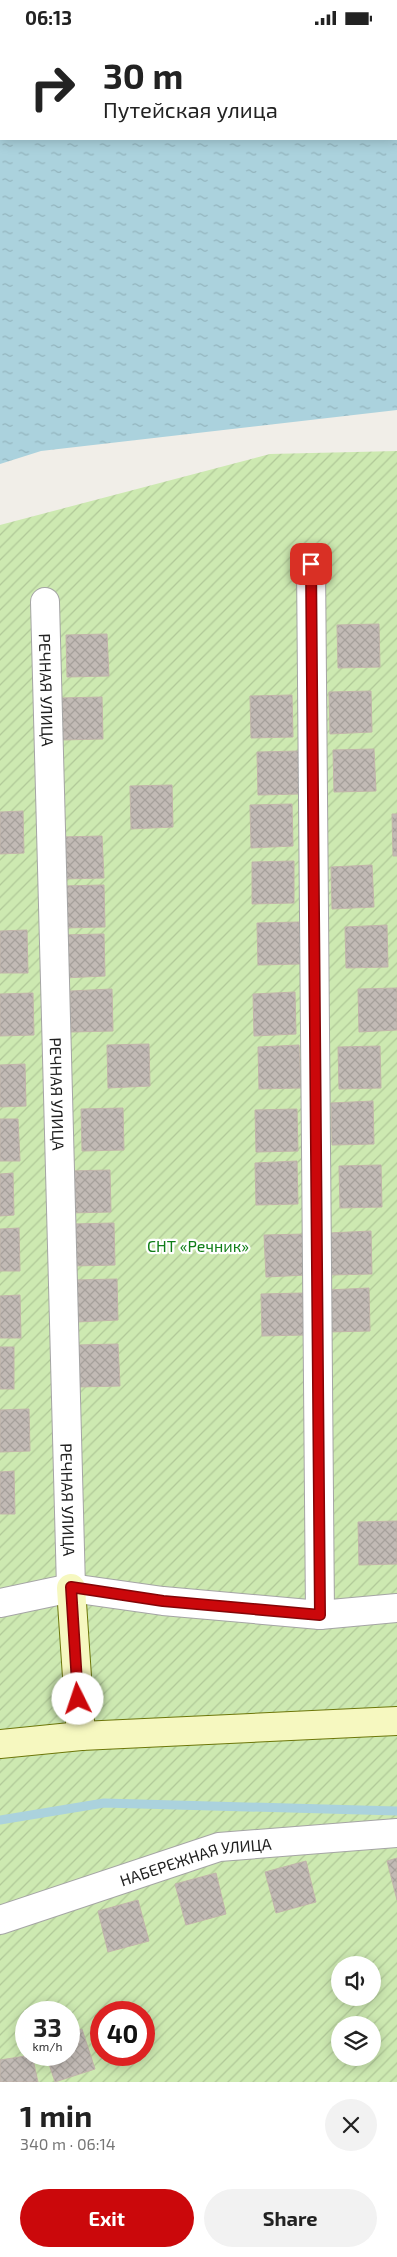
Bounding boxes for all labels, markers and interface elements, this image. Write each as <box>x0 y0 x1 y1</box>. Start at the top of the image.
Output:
text: 06:13 <box>25 6 72 29</box>
text: 30 m <box>103 54 183 96</box>
icon: right <box>20 55 85 120</box>
text: Путейская улица <box>103 96 278 122</box>
pin <box>290 543 332 585</box>
icon: arrive <box>297 550 325 578</box>
street label: РЕЧНАЯ УЛИЦА <box>36 633 58 747</box>
street label: РЕЧНАЯ УЛИЦА <box>47 1037 69 1151</box>
park label: СНТ «Речник» <box>147 1236 249 1255</box>
street label: РЕЧНАЯ УЛИЦА <box>58 1443 80 1557</box>
position arrow <box>51 1672 103 1724</box>
street label: НАБЕРЕЖНАЯ УЛИЦА <box>117 1833 272 1889</box>
map controls <box>331 1956 381 2066</box>
button: sound <box>331 1956 381 2006</box>
speed limit sign: 40 <box>90 2001 155 2066</box>
text: 33 <box>33 2012 62 2042</box>
button: layers <box>331 2016 381 2066</box>
text: km/h <box>33 2039 62 2053</box>
text: 1 min <box>20 2097 92 2133</box>
button: close <box>325 2099 377 2151</box>
text: 340 m · 06:14 <box>20 2134 116 2153</box>
button: Exit <box>20 2189 194 2247</box>
button: Share <box>204 2189 377 2247</box>

